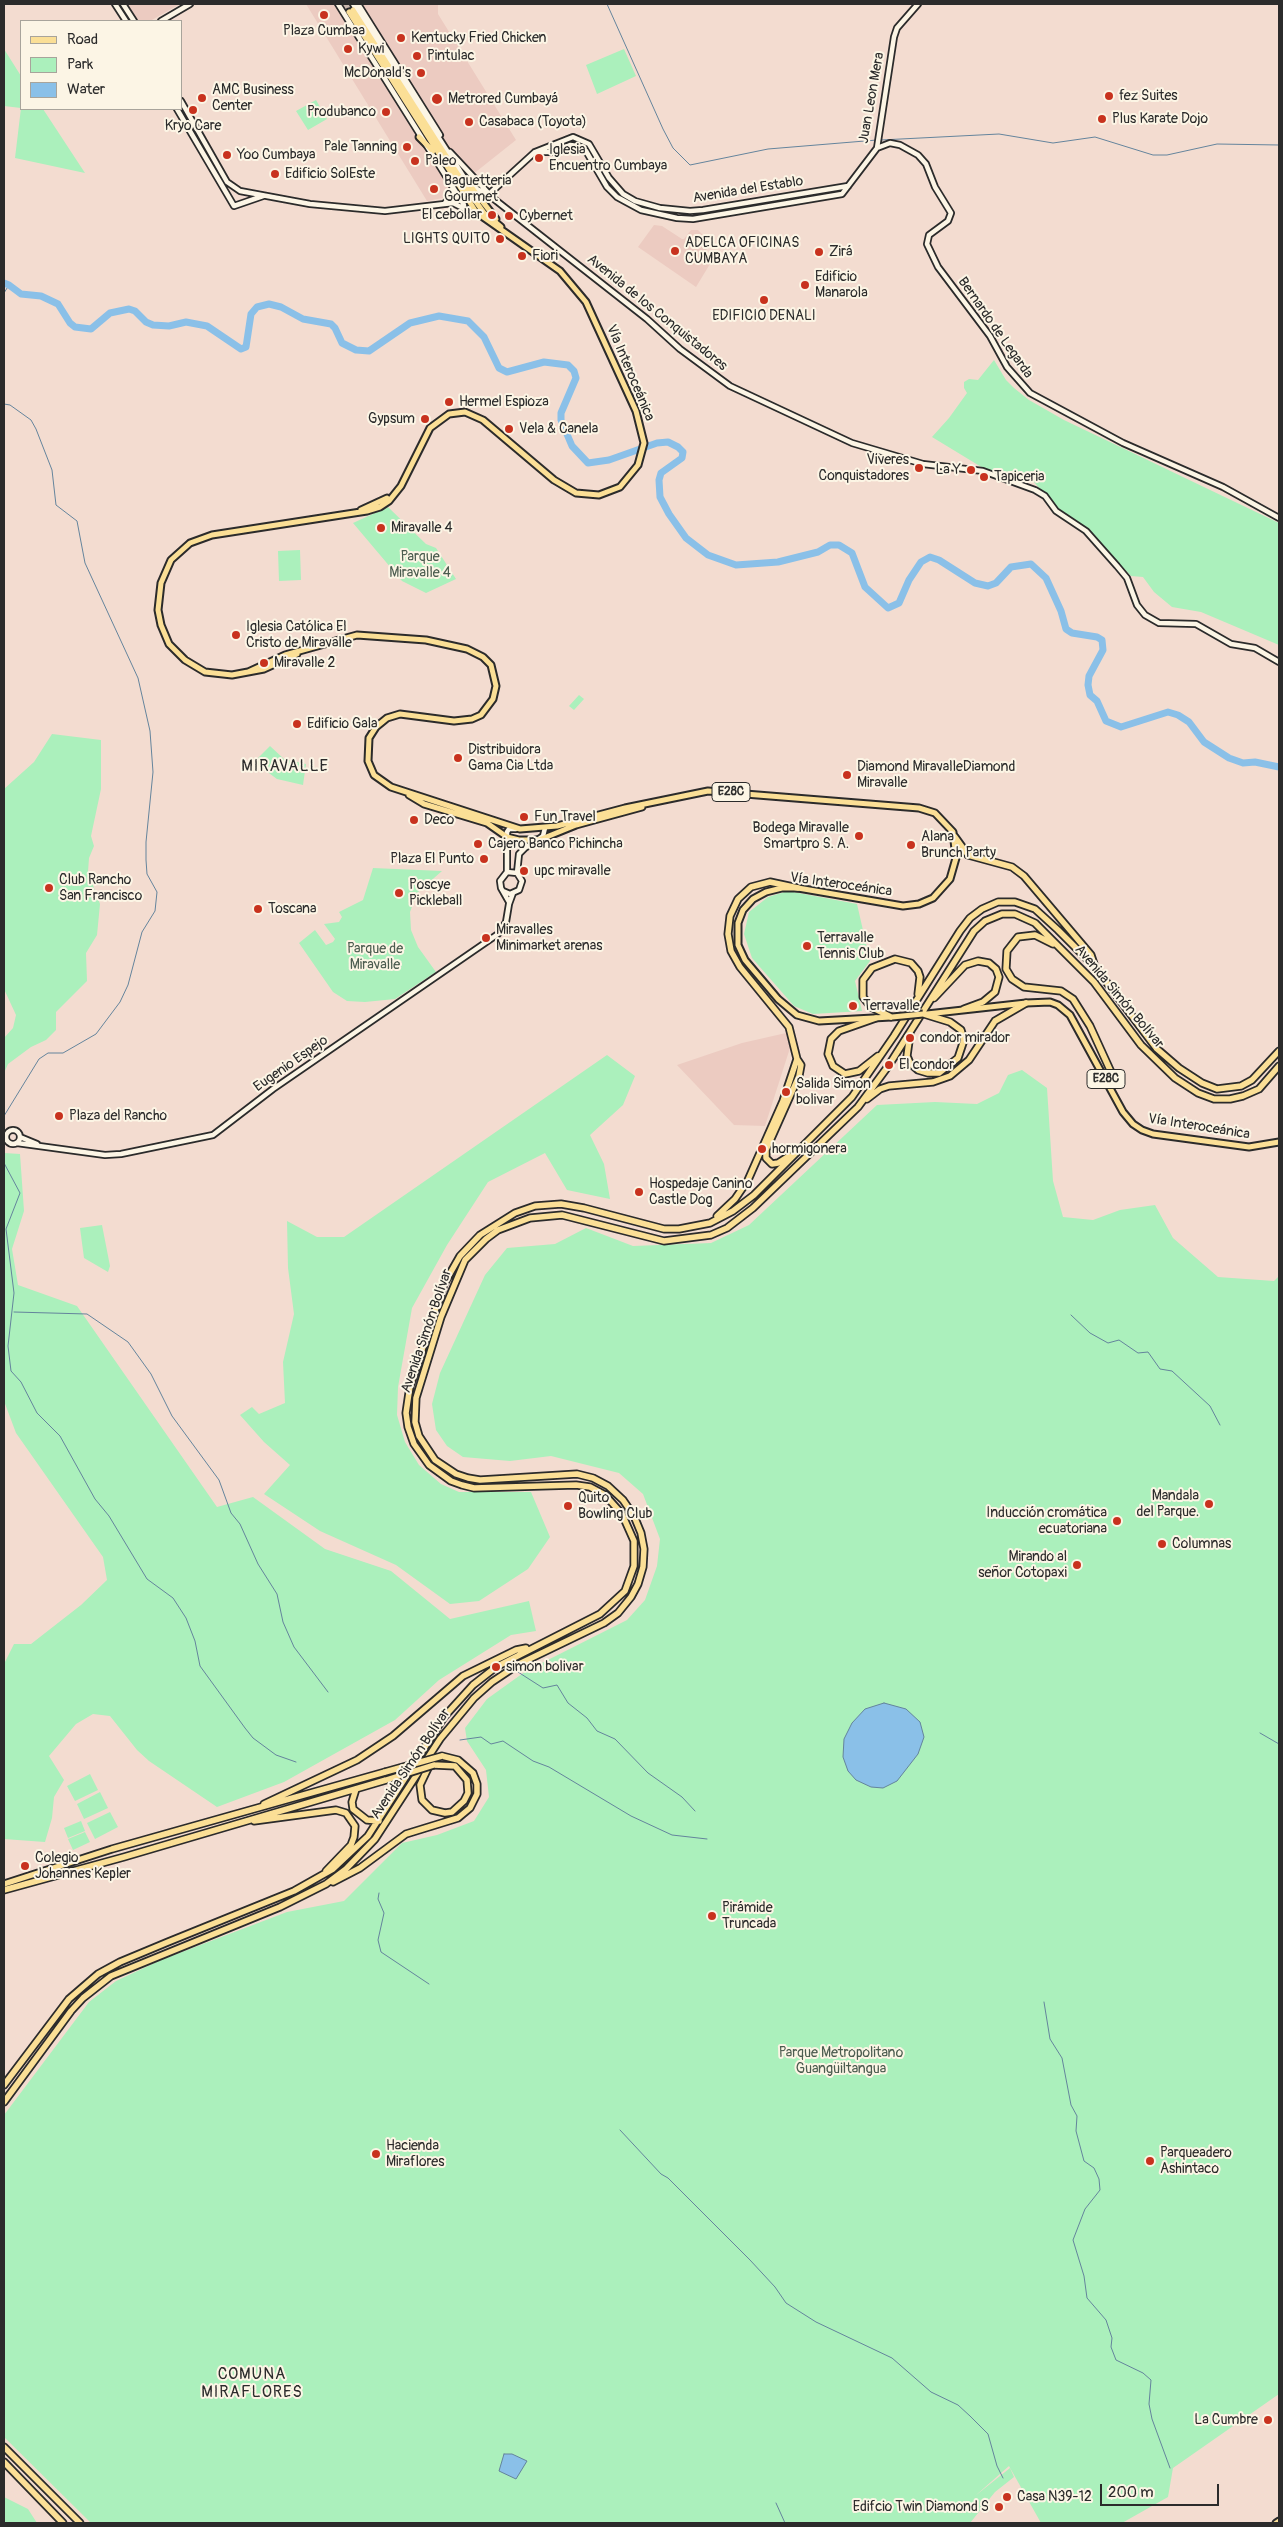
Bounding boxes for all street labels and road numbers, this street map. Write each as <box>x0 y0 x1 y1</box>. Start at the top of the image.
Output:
street label: Juan Leon Mera <box>856 51 888 145</box>
street label: Avenida del Establo <box>692 173 804 207</box>
street label: Avenida de los Conquistadores <box>584 251 730 375</box>
street label: Bernardo de Legarda <box>954 274 1036 382</box>
street label: Vía Interoceánica <box>602 322 658 424</box>
road number: E28C <box>712 782 750 802</box>
street label: Vía Interoceánica <box>789 870 893 900</box>
street label: Avenida Simón Bolívar <box>1071 942 1167 1052</box>
street label: Eugenio Espejo <box>251 1032 331 1096</box>
road number: E28C <box>1087 1070 1125 1088</box>
street label: Vía Interoceánica <box>1147 1111 1251 1143</box>
street label: Avenida Simón Bolívar <box>398 1267 456 1395</box>
street label: Avenida Simón Bolívar <box>368 1705 454 1823</box>

